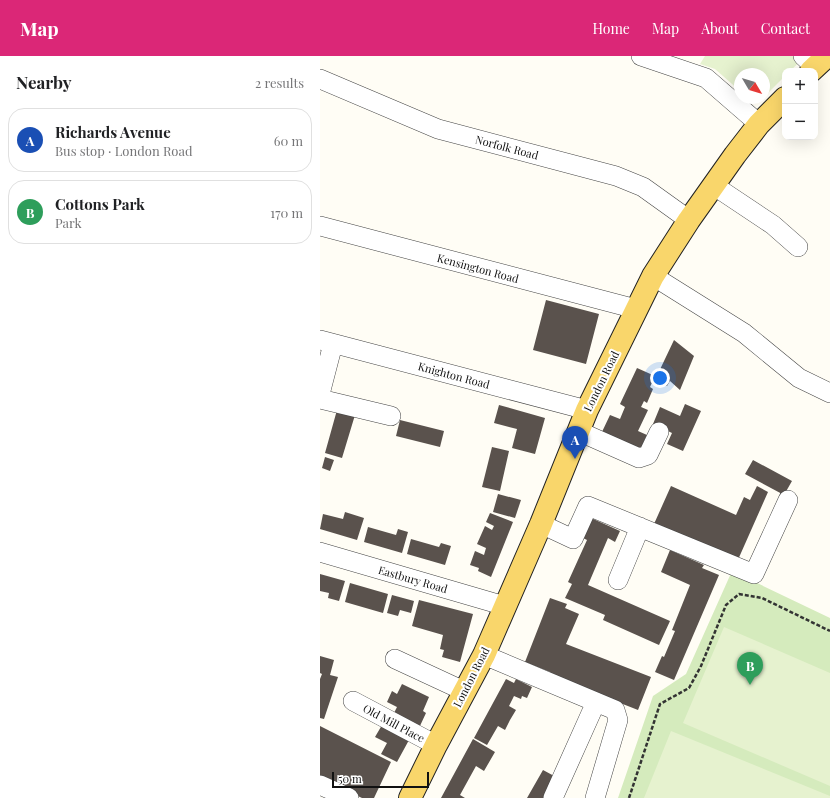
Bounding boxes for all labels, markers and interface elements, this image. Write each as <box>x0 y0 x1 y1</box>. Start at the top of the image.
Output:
text: Map <box>20 15 59 41</box>
text: Home <box>592 19 630 38</box>
text: Map <box>652 19 679 38</box>
text: About <box>701 19 739 38</box>
text: Contact <box>761 19 810 38</box>
north arrow <box>734 68 770 104</box>
map controls <box>782 68 818 140</box>
button: + <box>782 68 818 104</box>
text: Nearby <box>16 71 71 93</box>
text: 2 results <box>255 74 304 91</box>
button: − <box>782 104 818 140</box>
text: Richards Avenue <box>55 122 171 142</box>
street label: Norfolk Road <box>474 131 541 163</box>
text: A <box>26 132 34 149</box>
text: 60 m <box>274 132 303 149</box>
text: Bus stop · London Road <box>55 142 192 159</box>
text: Cottons Park <box>55 194 145 214</box>
text: B <box>26 204 34 221</box>
text: 170 m <box>270 204 303 221</box>
text: Park <box>55 214 82 231</box>
street label: Kensington Road <box>435 250 521 286</box>
street label: London Road <box>580 348 622 414</box>
street label: Knighton Road <box>417 358 492 392</box>
your location <box>650 368 670 388</box>
pin: A <box>562 426 588 459</box>
street label: Eastbury Road <box>377 562 450 596</box>
street label: London Road <box>449 644 493 710</box>
pin: B <box>737 652 763 685</box>
street label: Old Mill Place <box>360 700 428 746</box>
scale bar <box>332 770 429 789</box>
text: 50 m <box>338 771 362 786</box>

